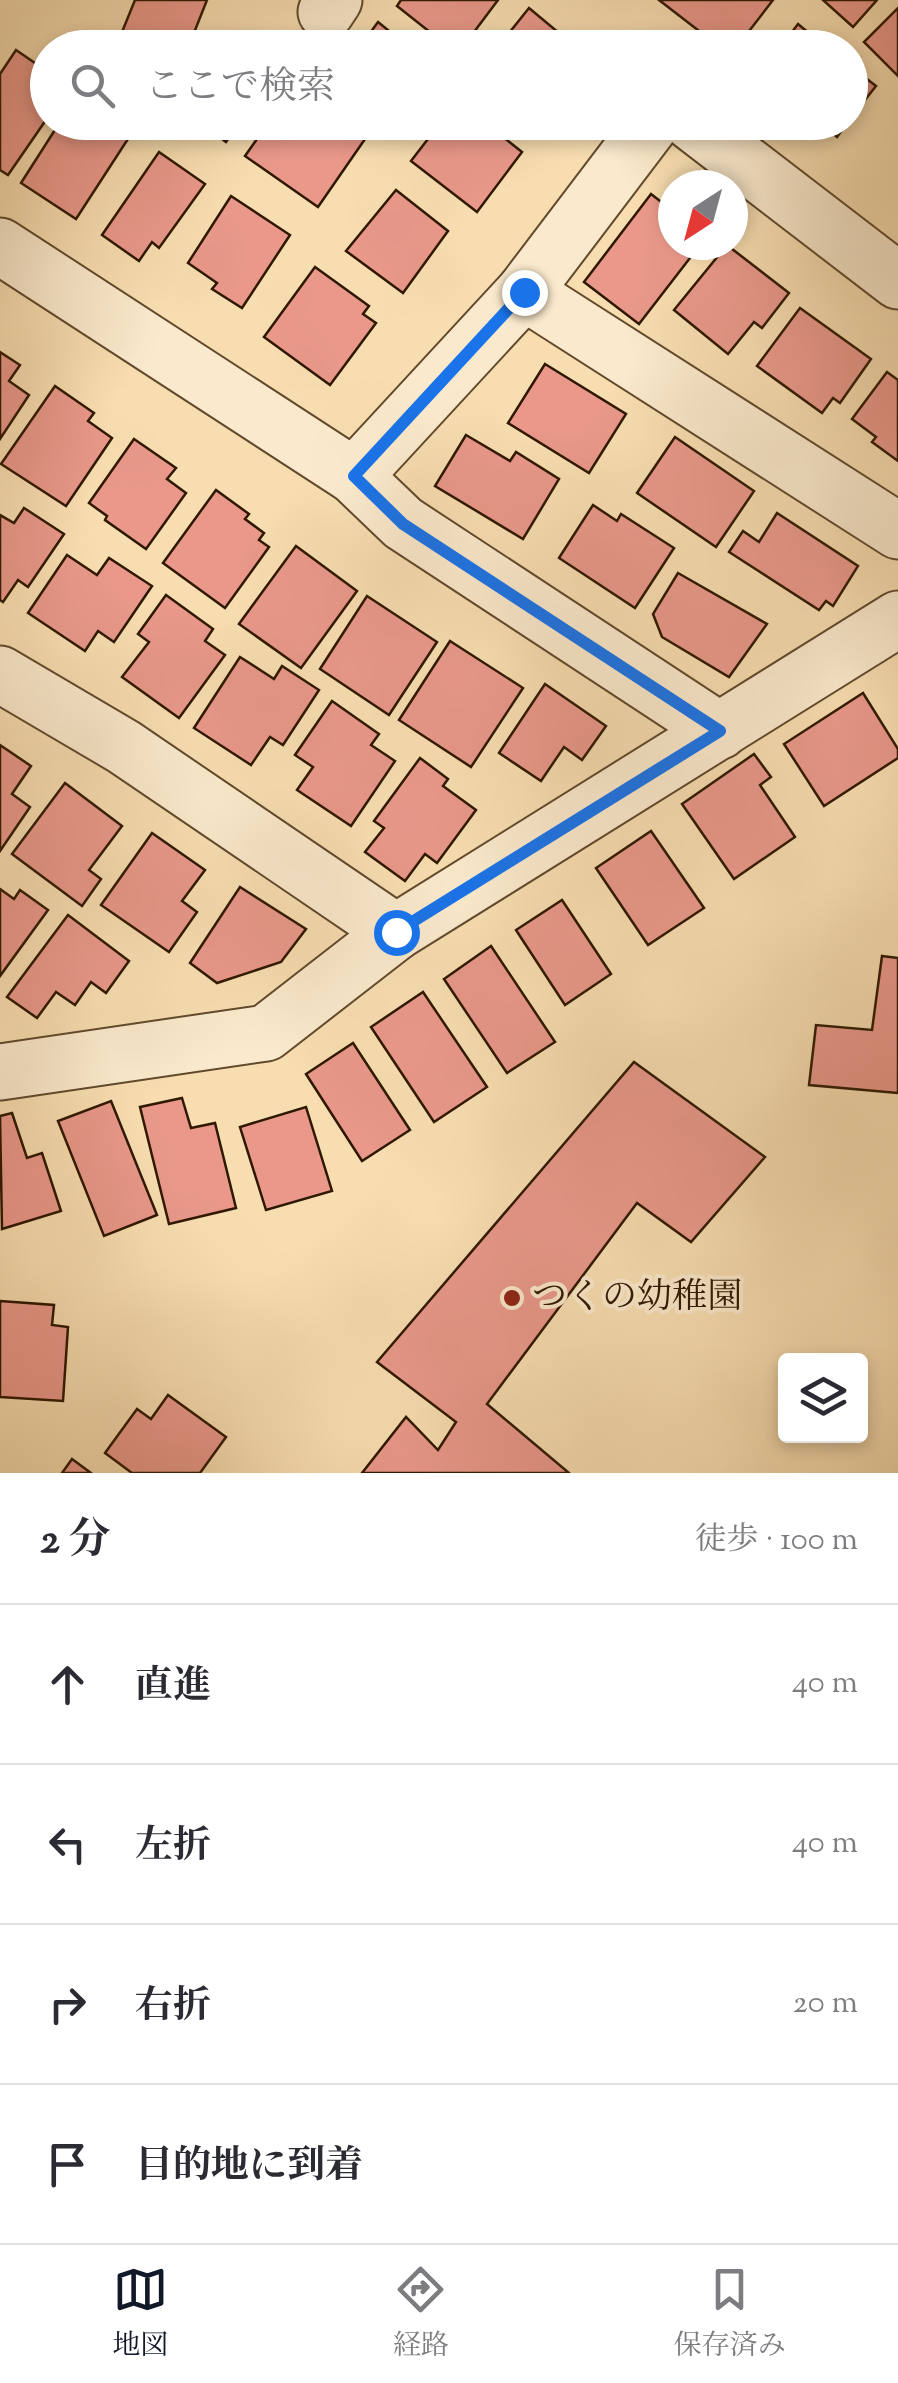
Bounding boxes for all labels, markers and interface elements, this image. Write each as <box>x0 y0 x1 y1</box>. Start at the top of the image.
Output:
search box <box>30 30 868 140</box>
icon: search <box>65 58 120 113</box>
text: ここで検索 <box>145 62 335 116</box>
north arrow <box>658 170 748 260</box>
route end <box>502 270 548 316</box>
route start <box>374 910 420 956</box>
place label: つくの幼稚園 <box>532 1273 742 1324</box>
marker: つくの幼稚園 <box>501 1287 523 1309</box>
map controls <box>778 1353 868 1443</box>
button: layers <box>778 1353 868 1443</box>
text: 2 分 <box>40 1512 111 1572</box>
text: 徒歩 · 100 m <box>695 1518 858 1564</box>
icon: ahead <box>40 1657 95 1712</box>
text: 直進 <box>135 1661 211 1715</box>
text: 40 m <box>792 1661 858 1707</box>
icon: left <box>40 1817 95 1872</box>
text: 左折 <box>135 1821 211 1875</box>
text: 40 m <box>792 1821 858 1867</box>
icon: right <box>40 1977 95 2032</box>
text: 右折 <box>135 1981 211 2035</box>
text: 20 m <box>793 1981 858 2027</box>
icon: arrive <box>40 2137 95 2192</box>
text: 目的地に到着 <box>135 2141 363 2195</box>
tab: 地図 <box>112 2262 168 2367</box>
tab: 経路 <box>393 2262 449 2367</box>
tab: 保存済み <box>674 2262 786 2367</box>

